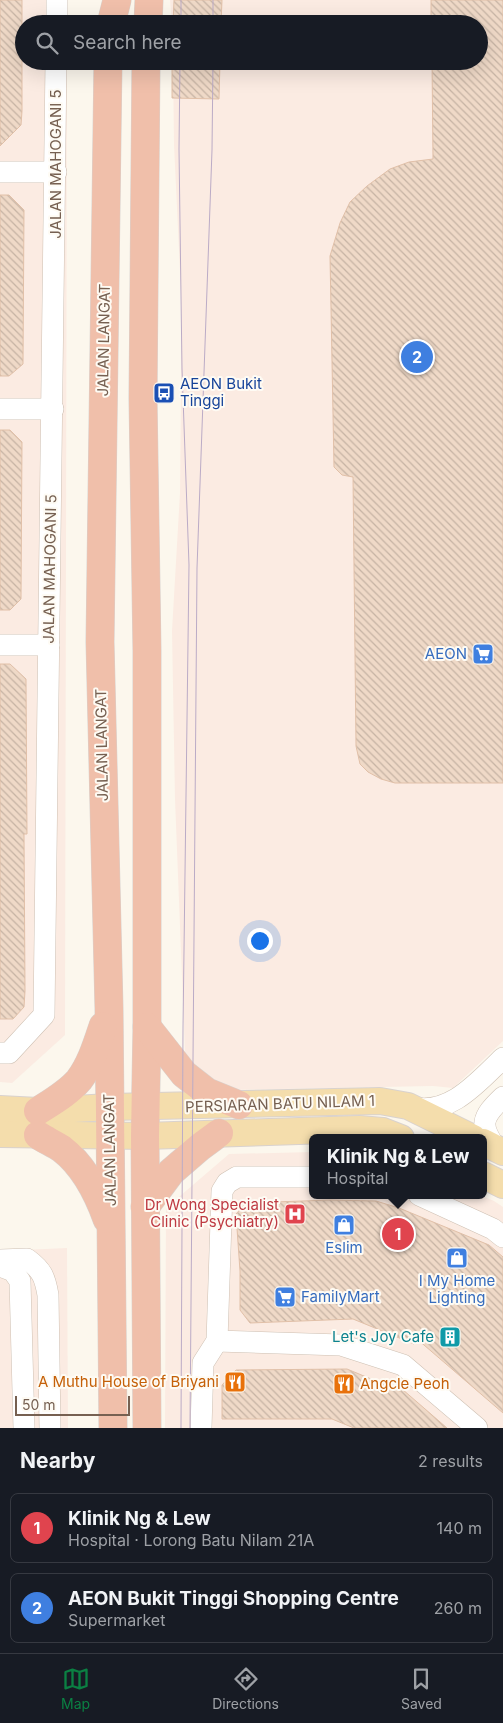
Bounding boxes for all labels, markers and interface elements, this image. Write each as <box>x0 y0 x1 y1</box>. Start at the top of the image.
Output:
search box <box>15 15 488 70</box>
icon: search <box>33 29 61 57</box>
text: Search here <box>73 31 182 54</box>
street label: JALAN MAHOGANI 5 <box>46 89 65 239</box>
street label: JALAN LANGAT <box>93 283 114 397</box>
pin: 2 <box>401 338 433 376</box>
place label: AEON Bukit Tinggi <box>180 374 262 410</box>
bus stop icon: AEON Bukit Tinggi <box>152 381 176 405</box>
street label: JALAN MAHOGANI 5 <box>39 494 60 644</box>
supermarket icon: AEON <box>471 642 495 666</box>
place label: AEON <box>425 644 467 663</box>
street label: JALAN LANGAT <box>91 688 112 802</box>
your location <box>247 928 273 954</box>
street label: PERSIARAN BATU NILAM 1 <box>185 1091 375 1116</box>
street label: JALAN LANGAT <box>99 1093 120 1207</box>
popup <box>309 1134 487 1199</box>
text: Klinik Ng & Lew <box>327 1145 469 1168</box>
text: Hospital <box>327 1168 388 1188</box>
place label: Dr Wong Specialist Clinic (Psychiatry) <box>145 1195 279 1231</box>
hospital icon: Dr Wong Specialist Clinic (Psychiatry) <box>283 1202 307 1226</box>
shop icon: Eslim <box>332 1213 356 1237</box>
pin: 1 <box>382 1215 414 1253</box>
place label: Eslim <box>325 1238 363 1257</box>
shop icon: I My Home Lighting <box>445 1246 469 1270</box>
place label: I My Home Lighting <box>419 1271 495 1307</box>
supermarket icon: FamilyMart <box>273 1285 297 1309</box>
place label: FamilyMart <box>301 1287 380 1306</box>
building icon: Let's Joy Cafe <box>438 1325 462 1349</box>
place label: Let's Joy Cafe <box>332 1327 434 1346</box>
restaurant icon: A Muthu House of Briyani <box>223 1370 247 1394</box>
place label: A Muthu House of Briyani <box>38 1372 219 1391</box>
restaurant icon: Angcle Peoh <box>332 1372 356 1396</box>
place label: Angcle Peoh <box>360 1374 450 1393</box>
scale bar <box>15 1393 130 1416</box>
text: 50 m <box>22 1396 56 1413</box>
text: Nearby <box>20 1448 95 1473</box>
text: 2 results <box>418 1451 483 1471</box>
text: Klinik Ng & Lew <box>68 1507 211 1530</box>
text: 1 <box>34 1518 40 1538</box>
text: 140 m <box>437 1518 482 1538</box>
text: Hospital · Lorong Batu Nilam 21A <box>68 1530 314 1550</box>
text: AEON Bukit Tinggi Shopping Centre <box>68 1587 399 1610</box>
text: 2 <box>32 1598 42 1618</box>
text: 260 m <box>434 1598 482 1618</box>
text: Supermarket <box>68 1610 165 1630</box>
tab: Map <box>61 1665 90 1712</box>
tab: Directions <box>212 1665 279 1712</box>
tab: Saved <box>401 1665 442 1712</box>

